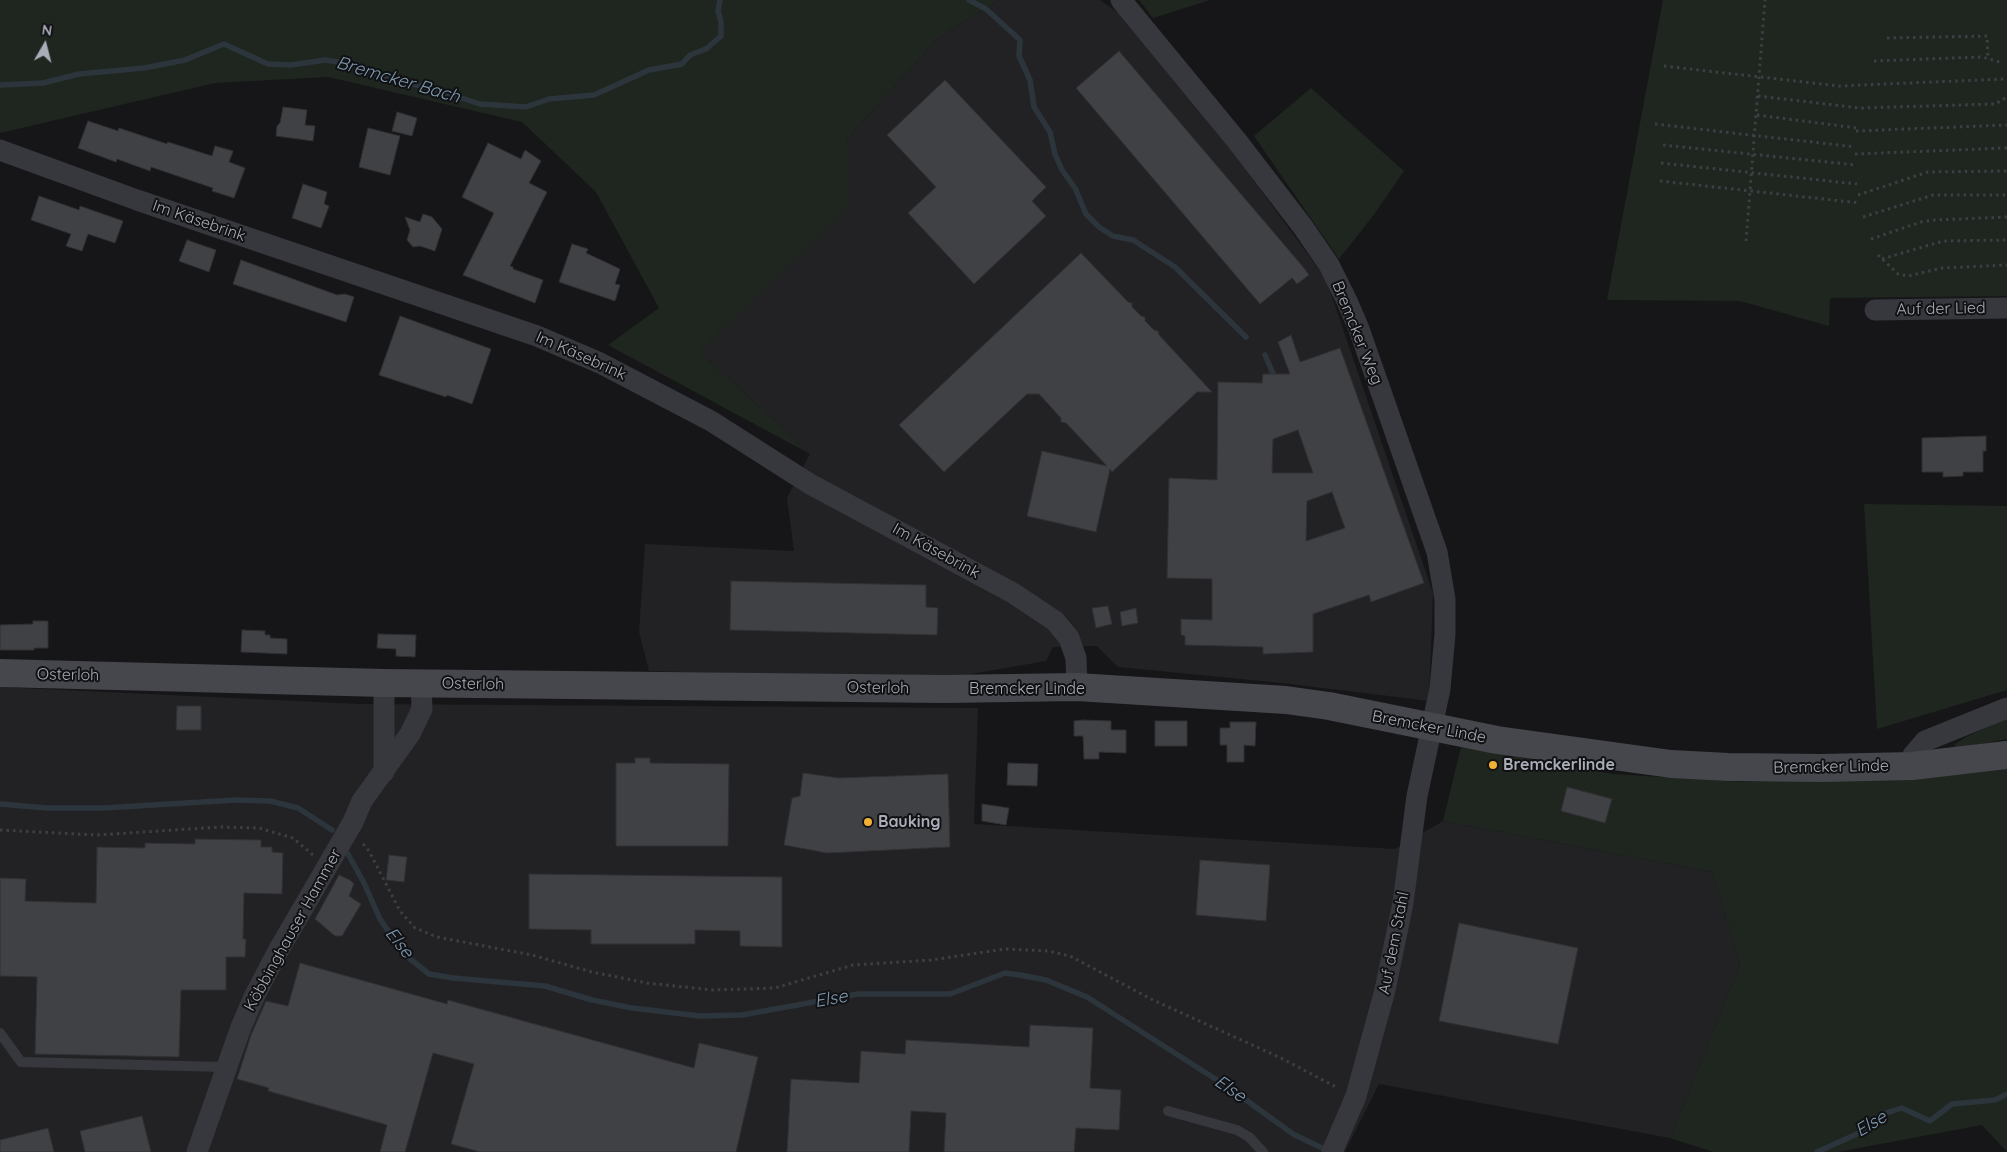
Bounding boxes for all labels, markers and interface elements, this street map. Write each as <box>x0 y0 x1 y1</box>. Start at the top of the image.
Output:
north arrow <box>20 20 70 70</box>
text: N <box>41 21 53 40</box>
water label: Bremcker Bach <box>334 52 462 108</box>
street label: Im Käsebrink <box>150 196 248 246</box>
street label: Bremcker Weg <box>1327 278 1387 388</box>
street label: Auf der Lied <box>1896 299 1986 319</box>
street label: Im Käsebrink <box>533 327 629 385</box>
street label: Im Käsebrink <box>889 519 983 583</box>
street label: Osterloh <box>37 665 99 685</box>
street label: Osterloh <box>442 674 504 694</box>
street label: Osterloh <box>847 678 909 698</box>
street label: Bremcker Linde <box>969 679 1085 699</box>
street label: Bremcker Linde <box>1370 707 1488 747</box>
place label: Bremckerlinde <box>1503 755 1615 775</box>
street label: Bremcker Linde <box>1773 756 1889 778</box>
marker: Bremckerlinde <box>1487 759 1499 771</box>
place label: Bauking <box>878 812 940 832</box>
marker: Bauking <box>862 816 874 828</box>
street label: Köbbinghauser Hammer <box>240 845 346 1015</box>
street label: Auf dem Stahl <box>1375 890 1413 996</box>
water label: Else <box>380 923 418 963</box>
water label: Else <box>813 986 849 1012</box>
water label: Else <box>1210 1071 1250 1107</box>
water label: Else <box>1851 1106 1891 1142</box>

